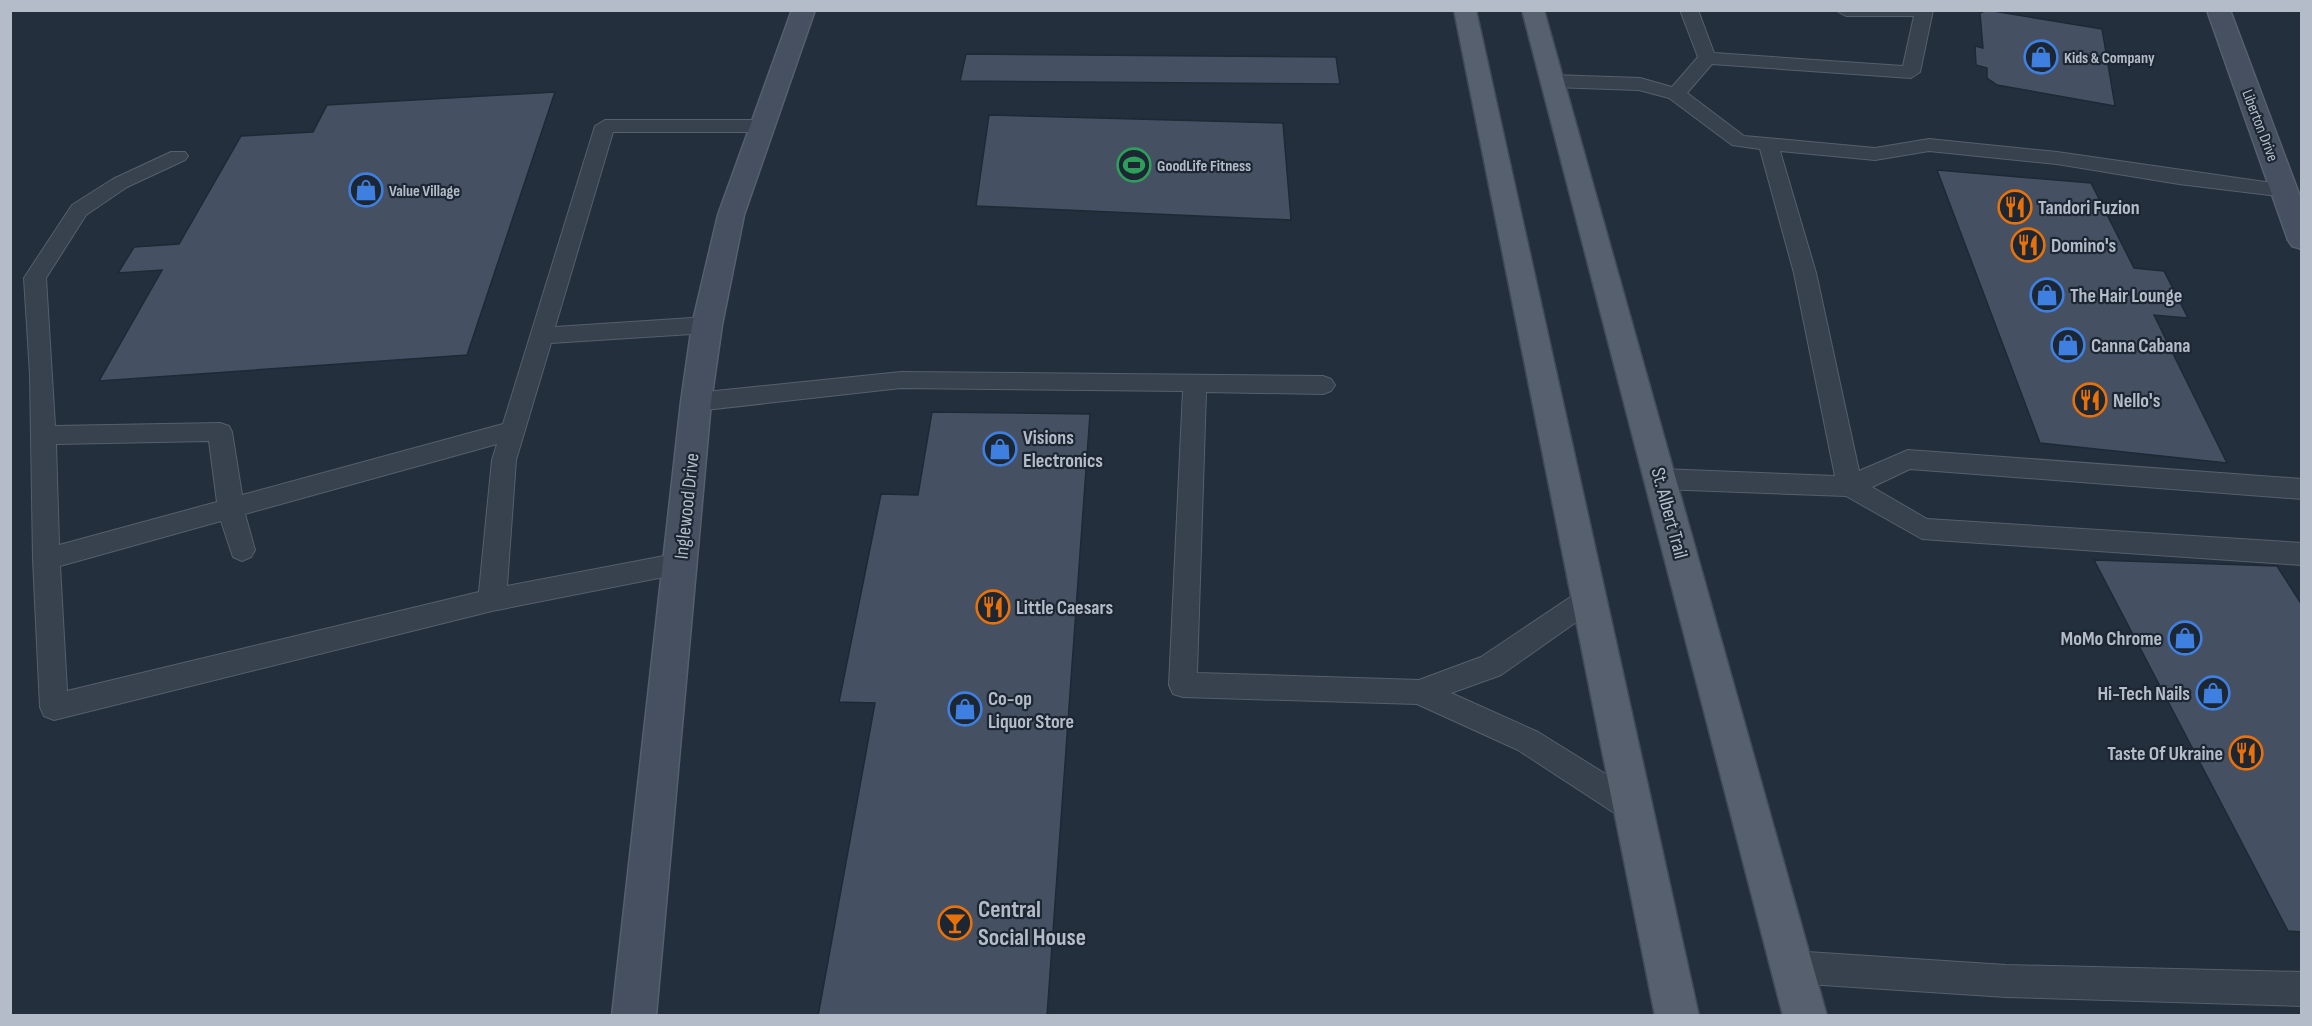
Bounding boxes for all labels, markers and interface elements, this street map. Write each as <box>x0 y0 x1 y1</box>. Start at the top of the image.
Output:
shop icon: Kids & Company <box>2023 39 2059 75</box>
place label: Kids & Company <box>2064 49 2155 68</box>
street label: Liberton Drive <box>2237 87 2282 164</box>
sports icon: GoodLife Fitness <box>1116 147 1152 183</box>
place label: GoodLife Fitness <box>1157 157 1251 176</box>
shop icon: Value Village <box>348 172 384 208</box>
place label: Value Village <box>389 182 460 201</box>
restaurant icon: Tandori Fuzion <box>1997 189 2033 225</box>
place label: Tandori Fuzion <box>2038 196 2140 220</box>
restaurant icon: Domino's <box>2010 227 2046 263</box>
place label: Domino's <box>2051 234 2117 258</box>
shop icon: The Hair Lounge <box>2029 277 2065 313</box>
place label: The Hair Lounge <box>2070 284 2182 308</box>
shop icon: Canna Cabana <box>2050 327 2086 363</box>
place label: Canna Cabana <box>2091 334 2191 358</box>
restaurant icon: Nello's <box>2072 382 2108 418</box>
place label: Nello's <box>2113 389 2161 413</box>
place label: Visions Electronics <box>1023 426 1103 473</box>
shop icon: Visions Electronics <box>982 431 1018 467</box>
street label: Inglewood Drive <box>669 452 704 560</box>
street label: St. Albert Trail <box>1645 465 1693 561</box>
restaurant icon: Little Caesars <box>975 589 1011 625</box>
place label: Little Caesars <box>1016 596 1114 620</box>
shop icon: MoMo Chrome <box>2167 620 2203 656</box>
place label: MoMo Chrome <box>2061 627 2162 651</box>
shop icon: Hi-Tech Nails <box>2195 675 2231 711</box>
place label: Hi-Tech Nails <box>2097 682 2190 706</box>
place label: Co-op Liquor Store <box>988 687 1074 734</box>
shop icon: Co-op Liquor Store <box>947 691 983 727</box>
restaurant icon: Taste Of Ukraine <box>2228 735 2264 771</box>
place label: Taste Of Ukraine <box>2107 742 2223 766</box>
place label: Central Social House <box>978 895 1086 952</box>
bar icon: Central Social House <box>937 905 973 941</box>

